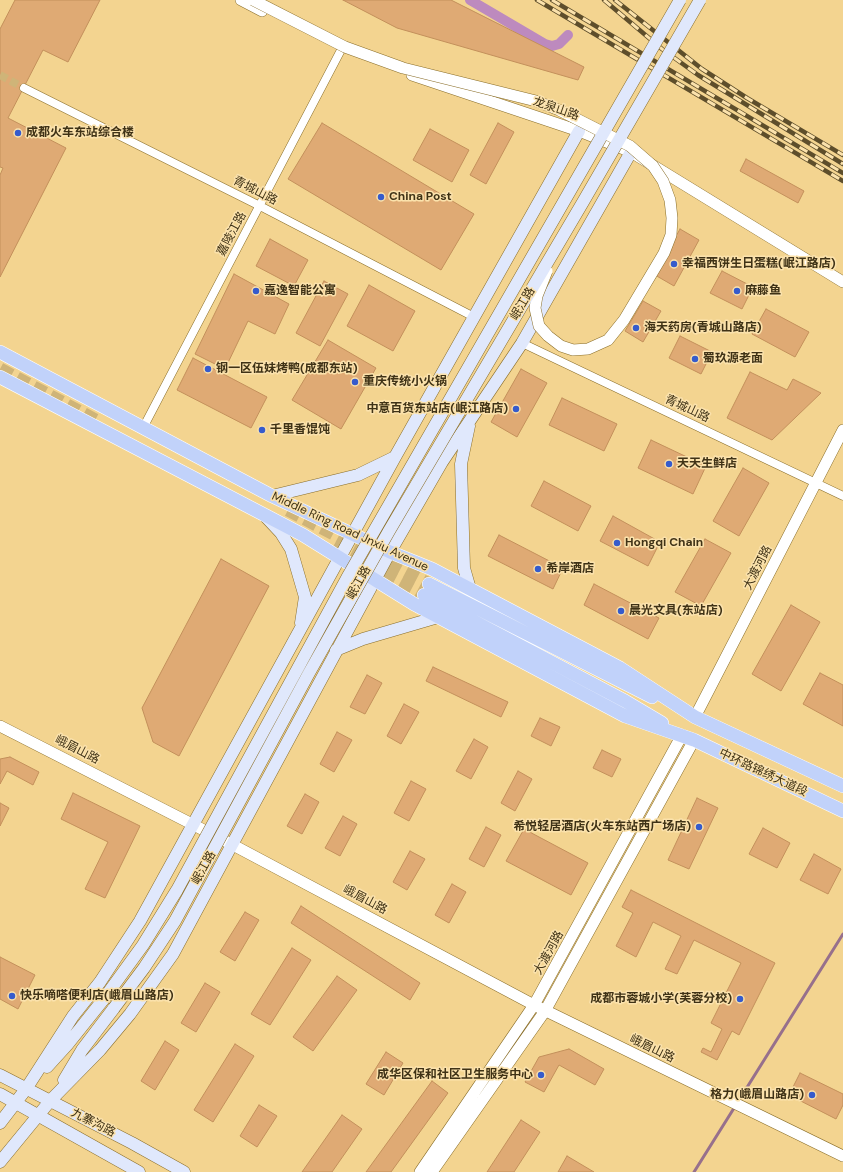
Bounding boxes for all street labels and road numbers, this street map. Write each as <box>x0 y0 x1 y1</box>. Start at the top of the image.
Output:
street label: 龙泉山路 <box>531 94 581 124</box>
street label: 青城山路 <box>230 174 280 208</box>
street label: 嘉陵江路 <box>214 209 250 259</box>
street label: 岷江路 <box>508 285 538 323</box>
street label: 青城山路 <box>662 392 712 426</box>
street label: Middle Ring Road Jnxiu Avenue <box>269 489 431 575</box>
street label: 大渡河路 <box>741 543 775 593</box>
street label: 岷江路 <box>344 564 374 602</box>
street label: 峨眉山路 <box>52 733 102 767</box>
street label: 中环路锦绣大道段 <box>716 746 810 800</box>
street label: 岷江路 <box>189 849 219 887</box>
street label: 峨眉山路 <box>340 882 390 918</box>
street label: 大渡河路 <box>531 929 567 977</box>
street label: 峨眉山路 <box>627 1032 677 1066</box>
street label: 九寨沟路 <box>68 1106 118 1140</box>

